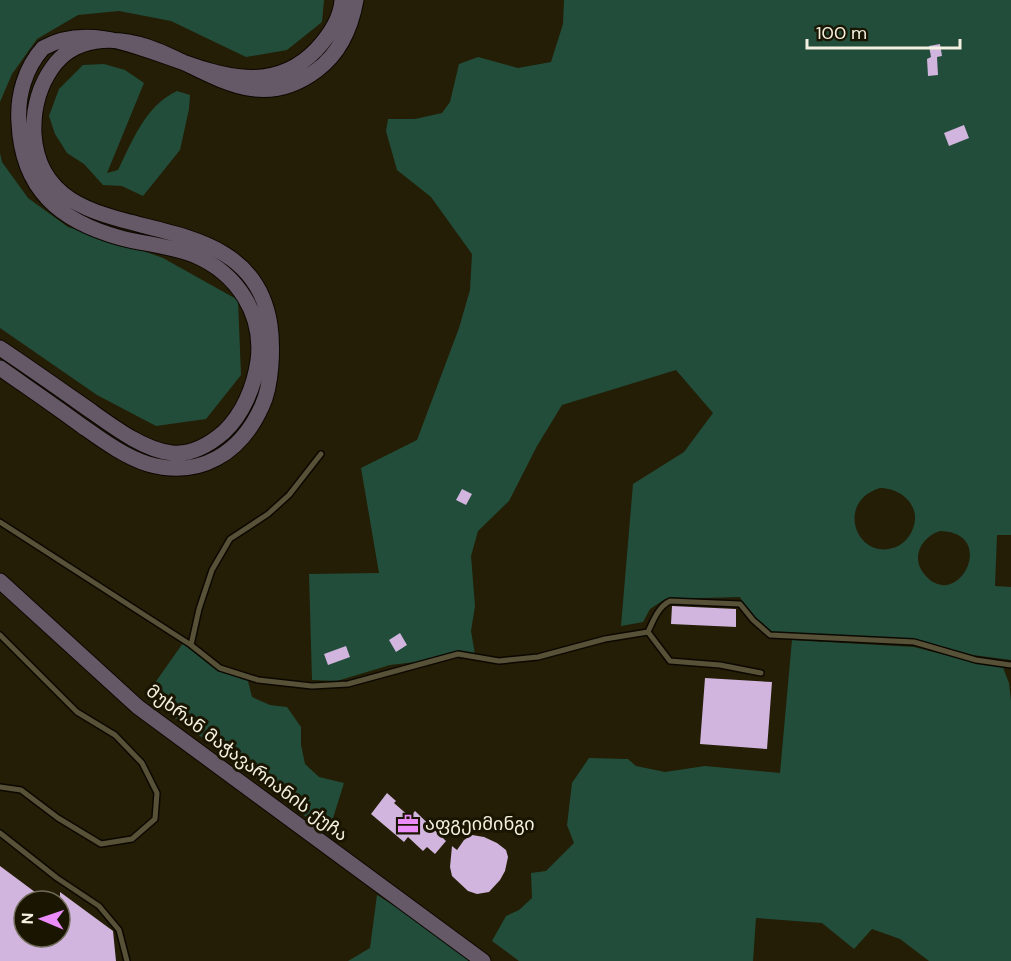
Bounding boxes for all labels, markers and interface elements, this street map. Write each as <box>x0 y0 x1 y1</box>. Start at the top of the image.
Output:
scale bar <box>807 12 960 50</box>
text: 100 m <box>816 21 867 45</box>
street label: მუხრან მაჭავარიანის ქუჩა <box>141 679 353 847</box>
office icon: აფგეიმინგი <box>396 812 420 836</box>
place label: აფგეიმინგი <box>425 812 535 836</box>
north arrow <box>12 889 72 949</box>
text: N <box>17 912 38 925</box>

